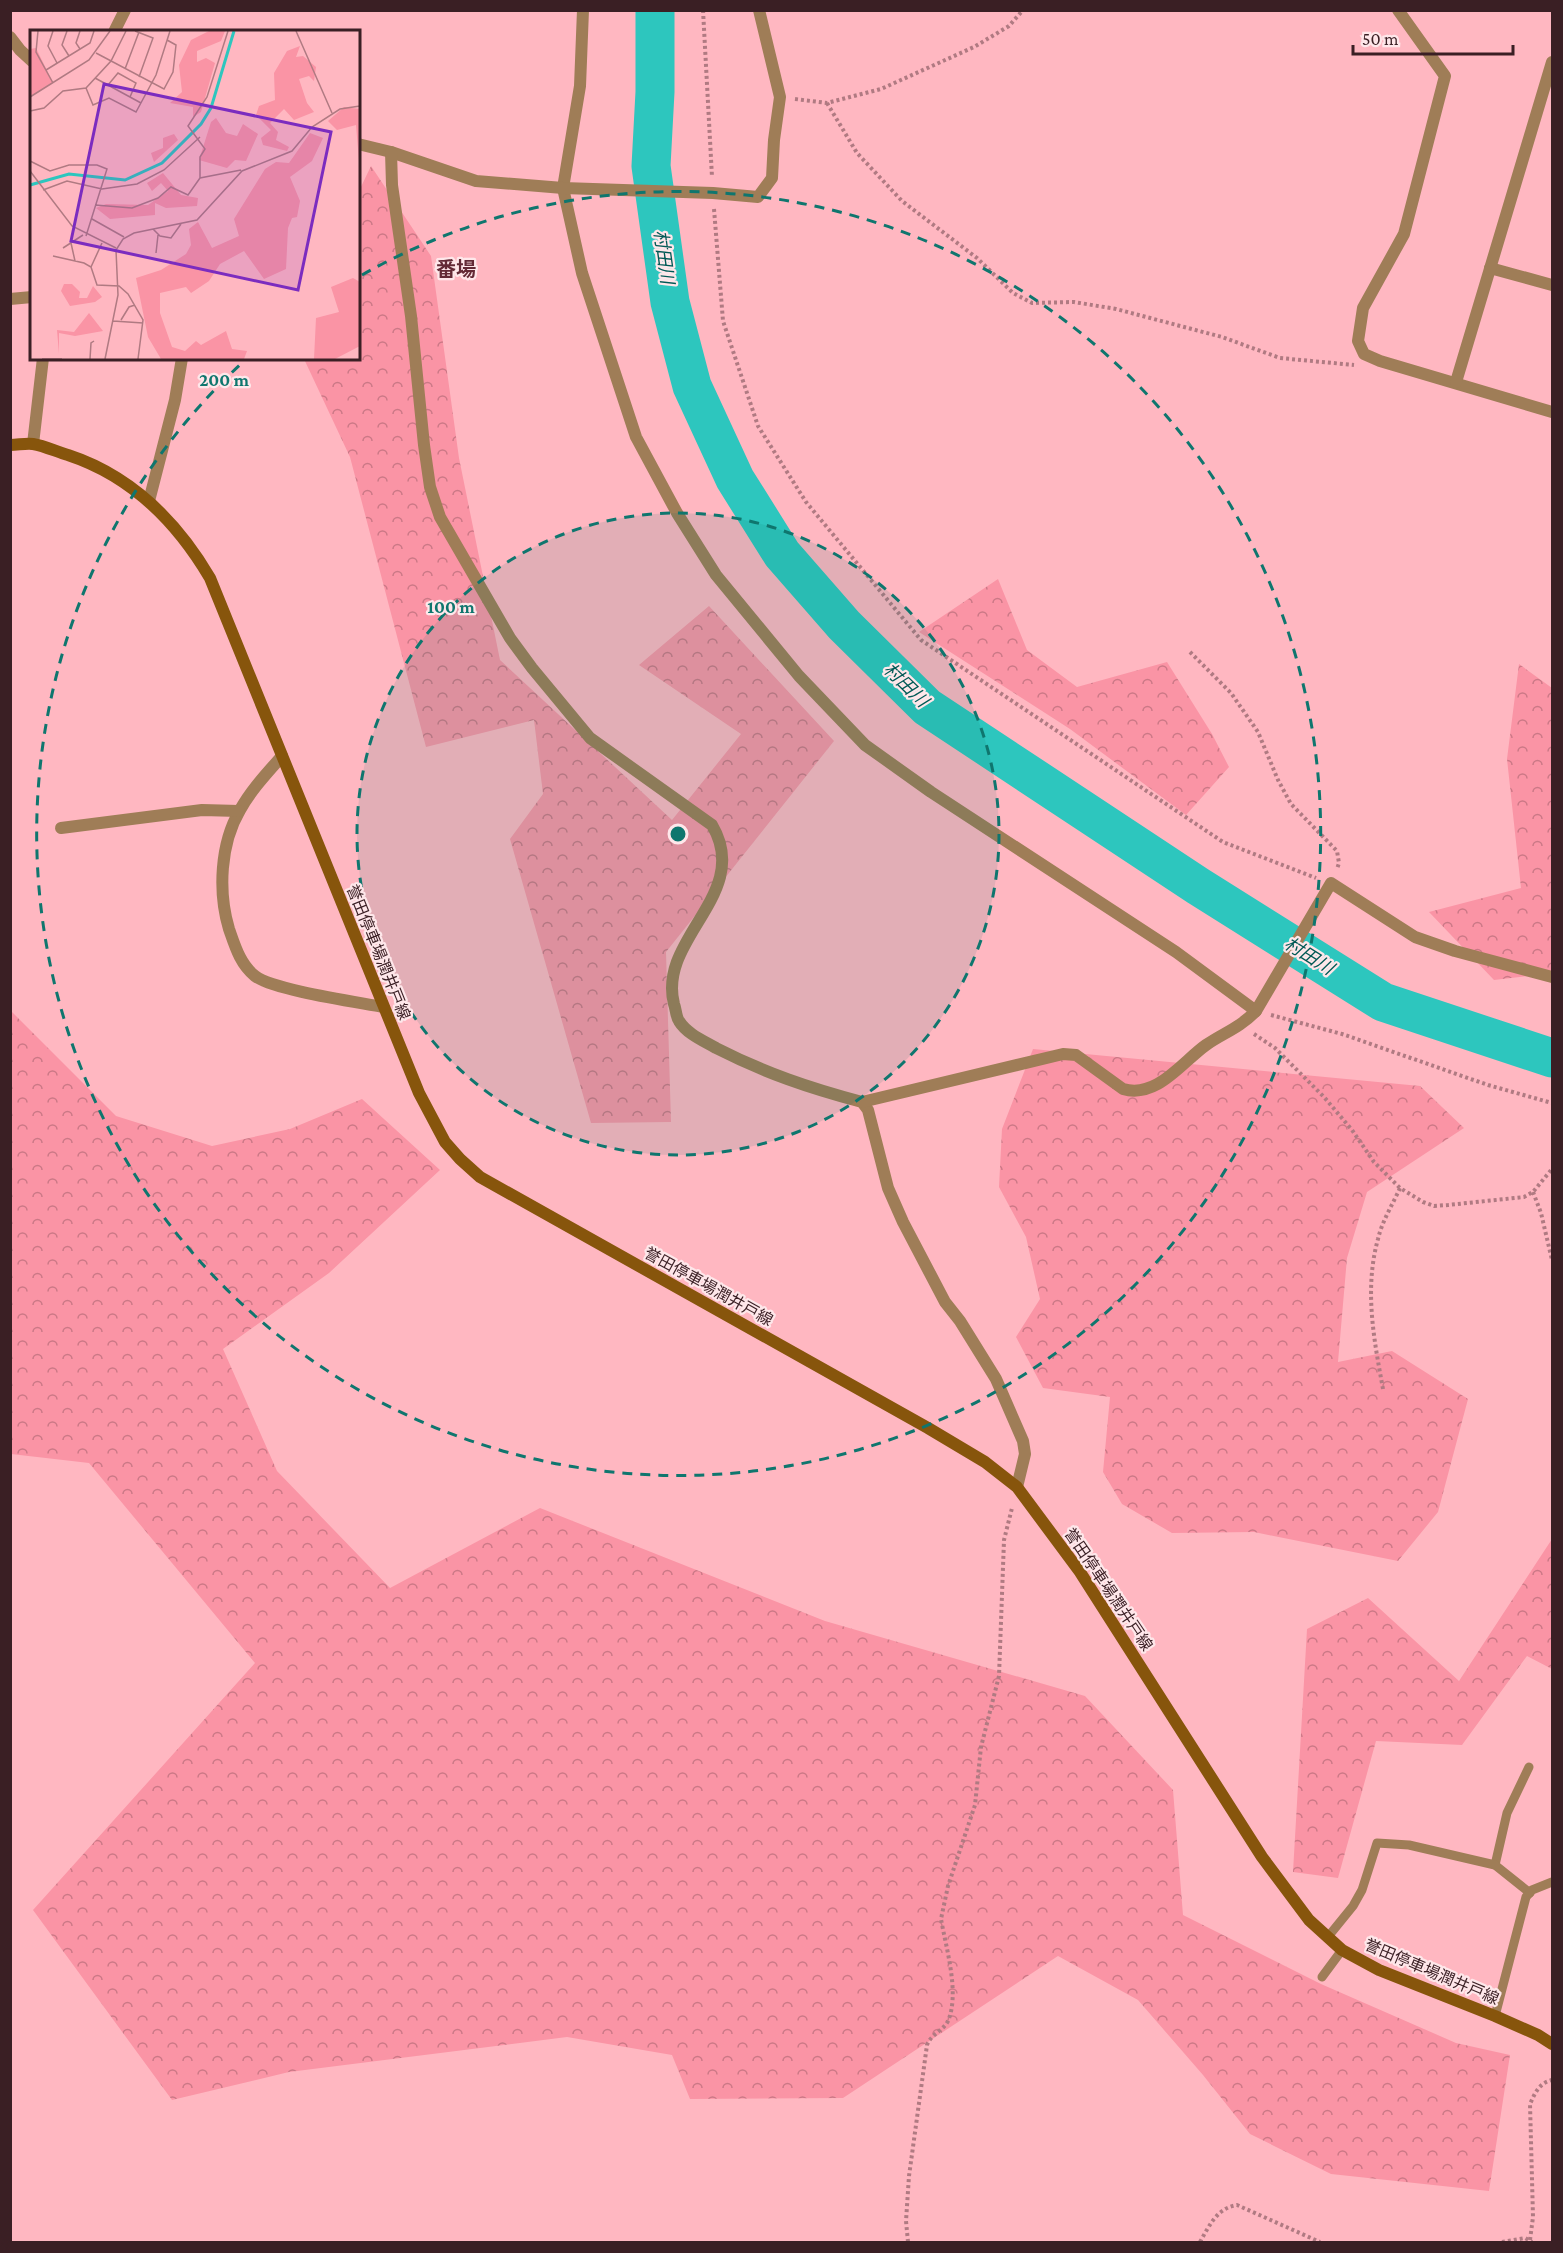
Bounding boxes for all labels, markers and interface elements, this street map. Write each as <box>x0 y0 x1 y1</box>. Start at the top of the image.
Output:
scale bar <box>1353 18 1514 56</box>
text: 50 m <box>1362 29 1399 49</box>
inset map <box>30 30 360 360</box>
water label: 村田川 <box>650 229 678 287</box>
district label: 番場 <box>436 258 476 280</box>
text: 200 m <box>199 370 250 390</box>
text: 100 m <box>427 597 475 617</box>
water label: 村田川 <box>880 659 934 712</box>
centre of rings <box>668 824 688 844</box>
street label: 誉田停車場潤井戸線 <box>344 882 413 1022</box>
water label: 村田川 <box>1281 933 1339 980</box>
street label: 誉田停車場潤井戸線 <box>642 1244 776 1329</box>
street label: 誉田停車場潤井戸線 <box>1061 1525 1156 1654</box>
street label: 誉田停車場潤井戸線 <box>1362 1936 1501 2007</box>

